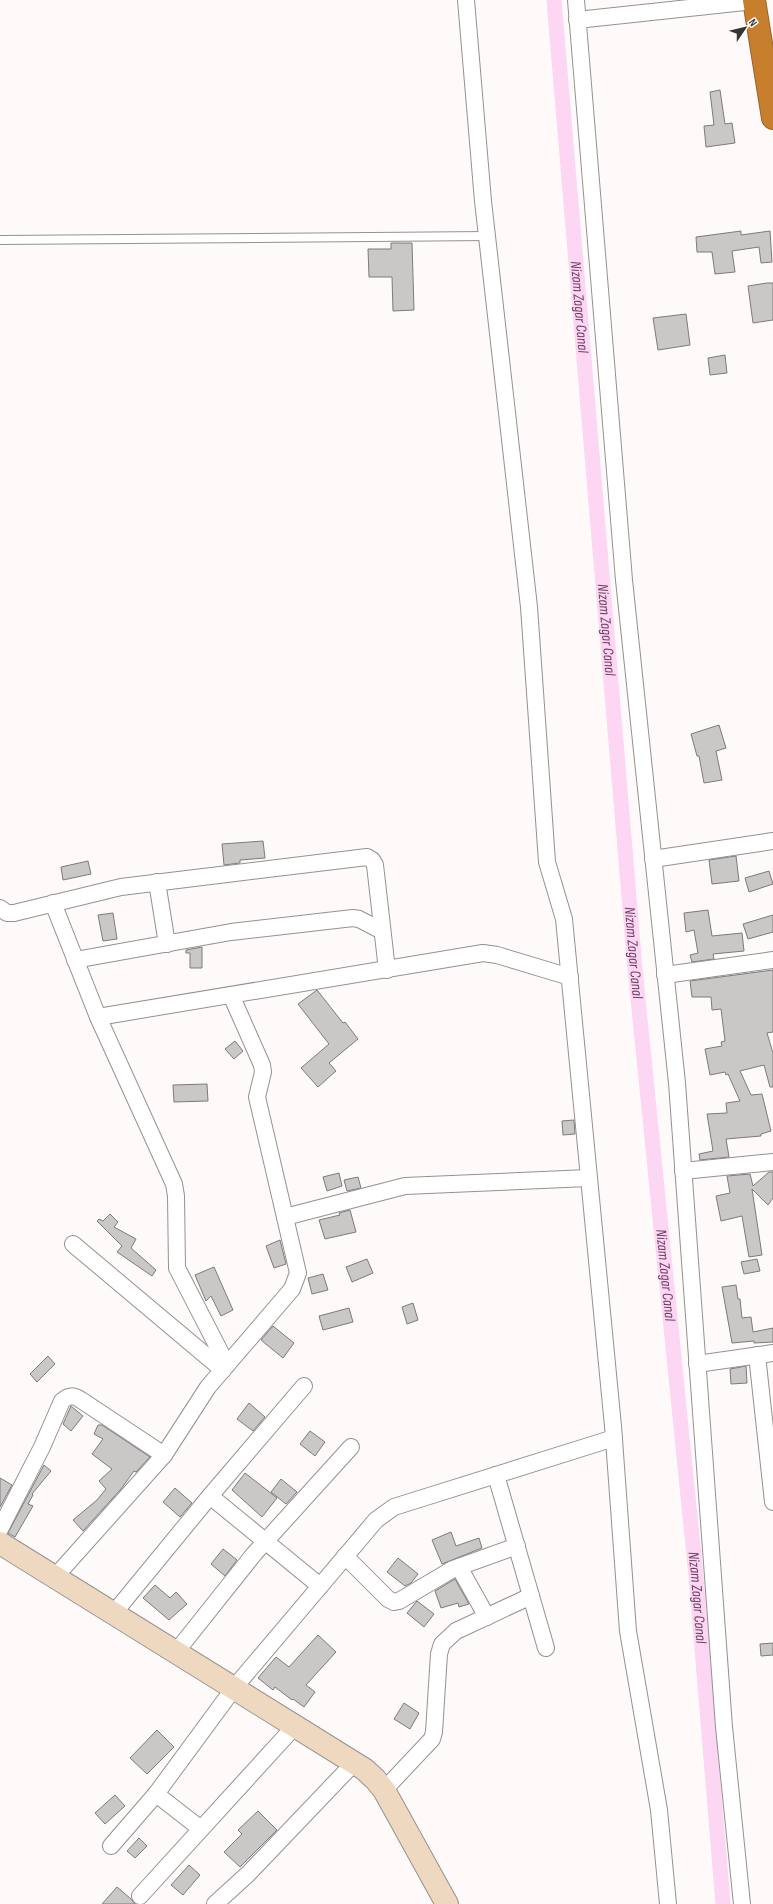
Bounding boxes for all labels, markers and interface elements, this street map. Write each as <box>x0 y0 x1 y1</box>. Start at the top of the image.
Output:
north arrow <box>725 8 765 48</box>
text: N <box>746 16 760 29</box>
water label: Nizam Zagar Canal <box>566 260 593 355</box>
water label: Nizam Zagar Canal <box>593 583 620 678</box>
water label: Nizam Zagar Canal <box>620 906 648 1001</box>
water label: Nizam Zagar Canal <box>652 1228 680 1323</box>
water label: Nizam Zagar Canal <box>684 1551 711 1645</box>

